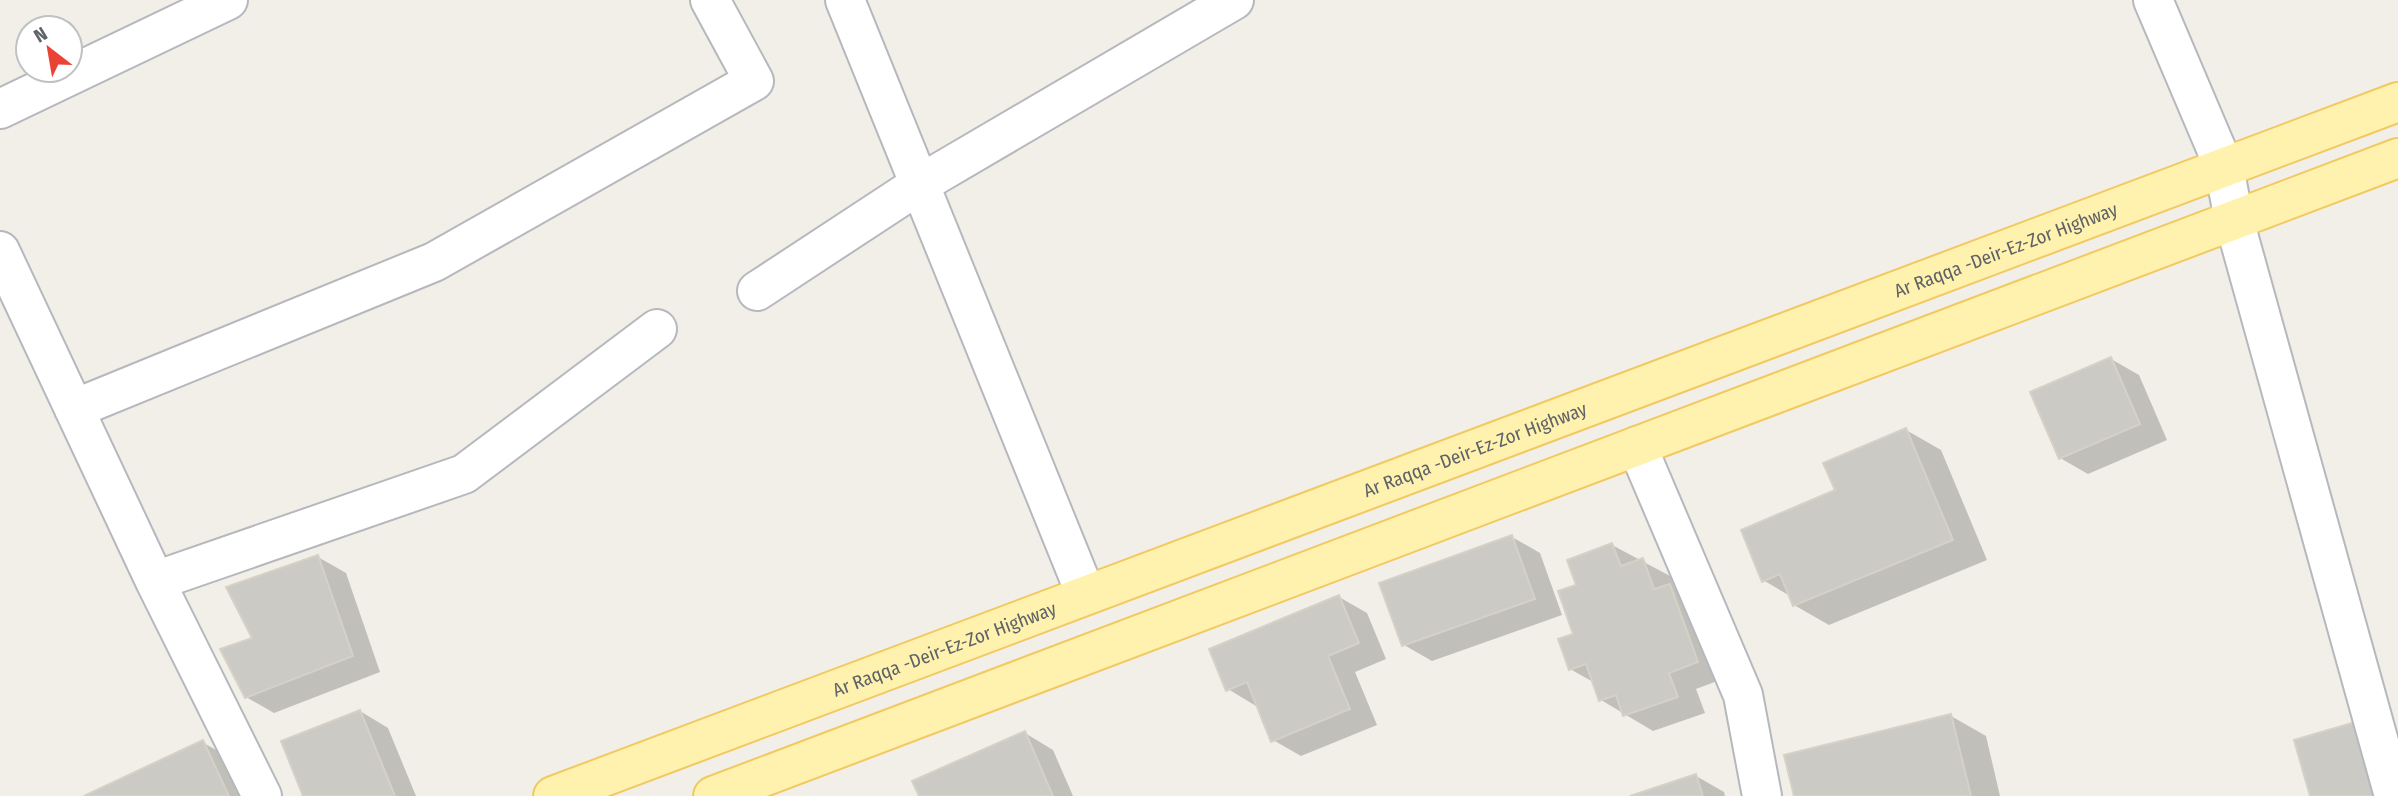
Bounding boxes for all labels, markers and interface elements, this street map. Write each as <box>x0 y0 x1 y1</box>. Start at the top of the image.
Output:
north arrow <box>14 14 84 84</box>
text: N <box>30 22 51 48</box>
street label: Ar Raqqa -Deir-Ez-Zor Highway <box>1891 197 2121 303</box>
street label: Ar Raqqa -Deir-Ez-Zor Highway <box>1360 397 1591 502</box>
street label: Ar Raqqa -Deir-Ez-Zor Highway <box>829 597 1060 702</box>

